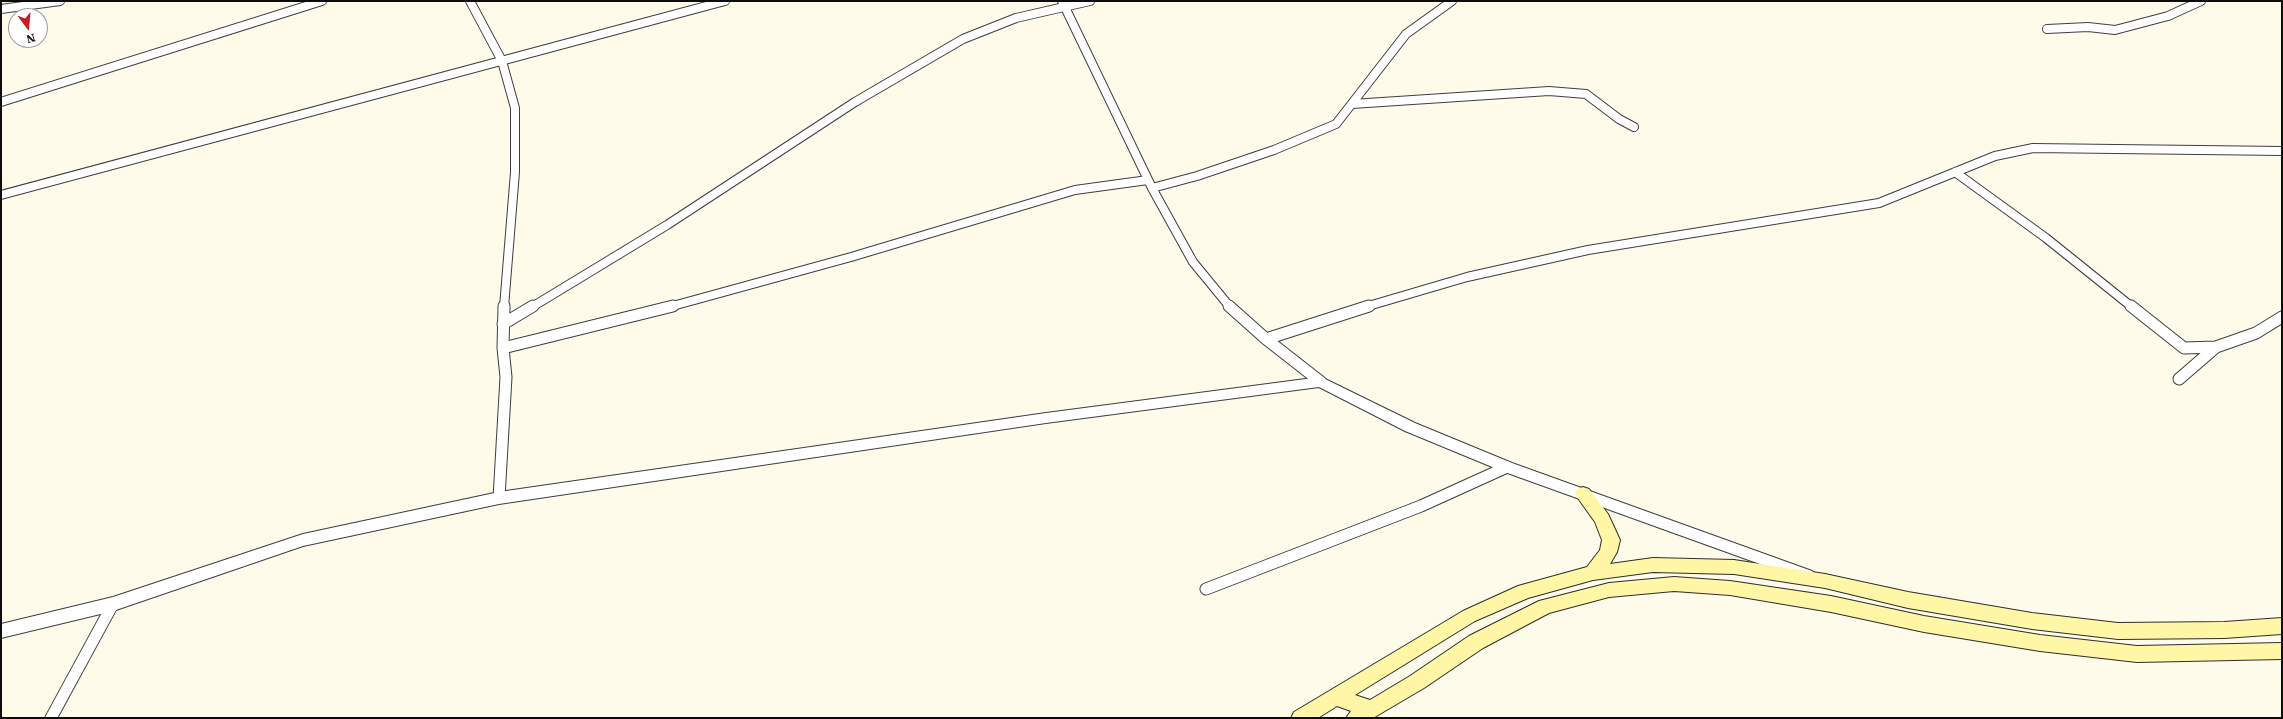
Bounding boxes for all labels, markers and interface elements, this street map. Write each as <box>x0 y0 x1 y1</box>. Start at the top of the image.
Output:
north arrow <box>8 8 48 48</box>
text: N <box>25 31 37 47</box>

